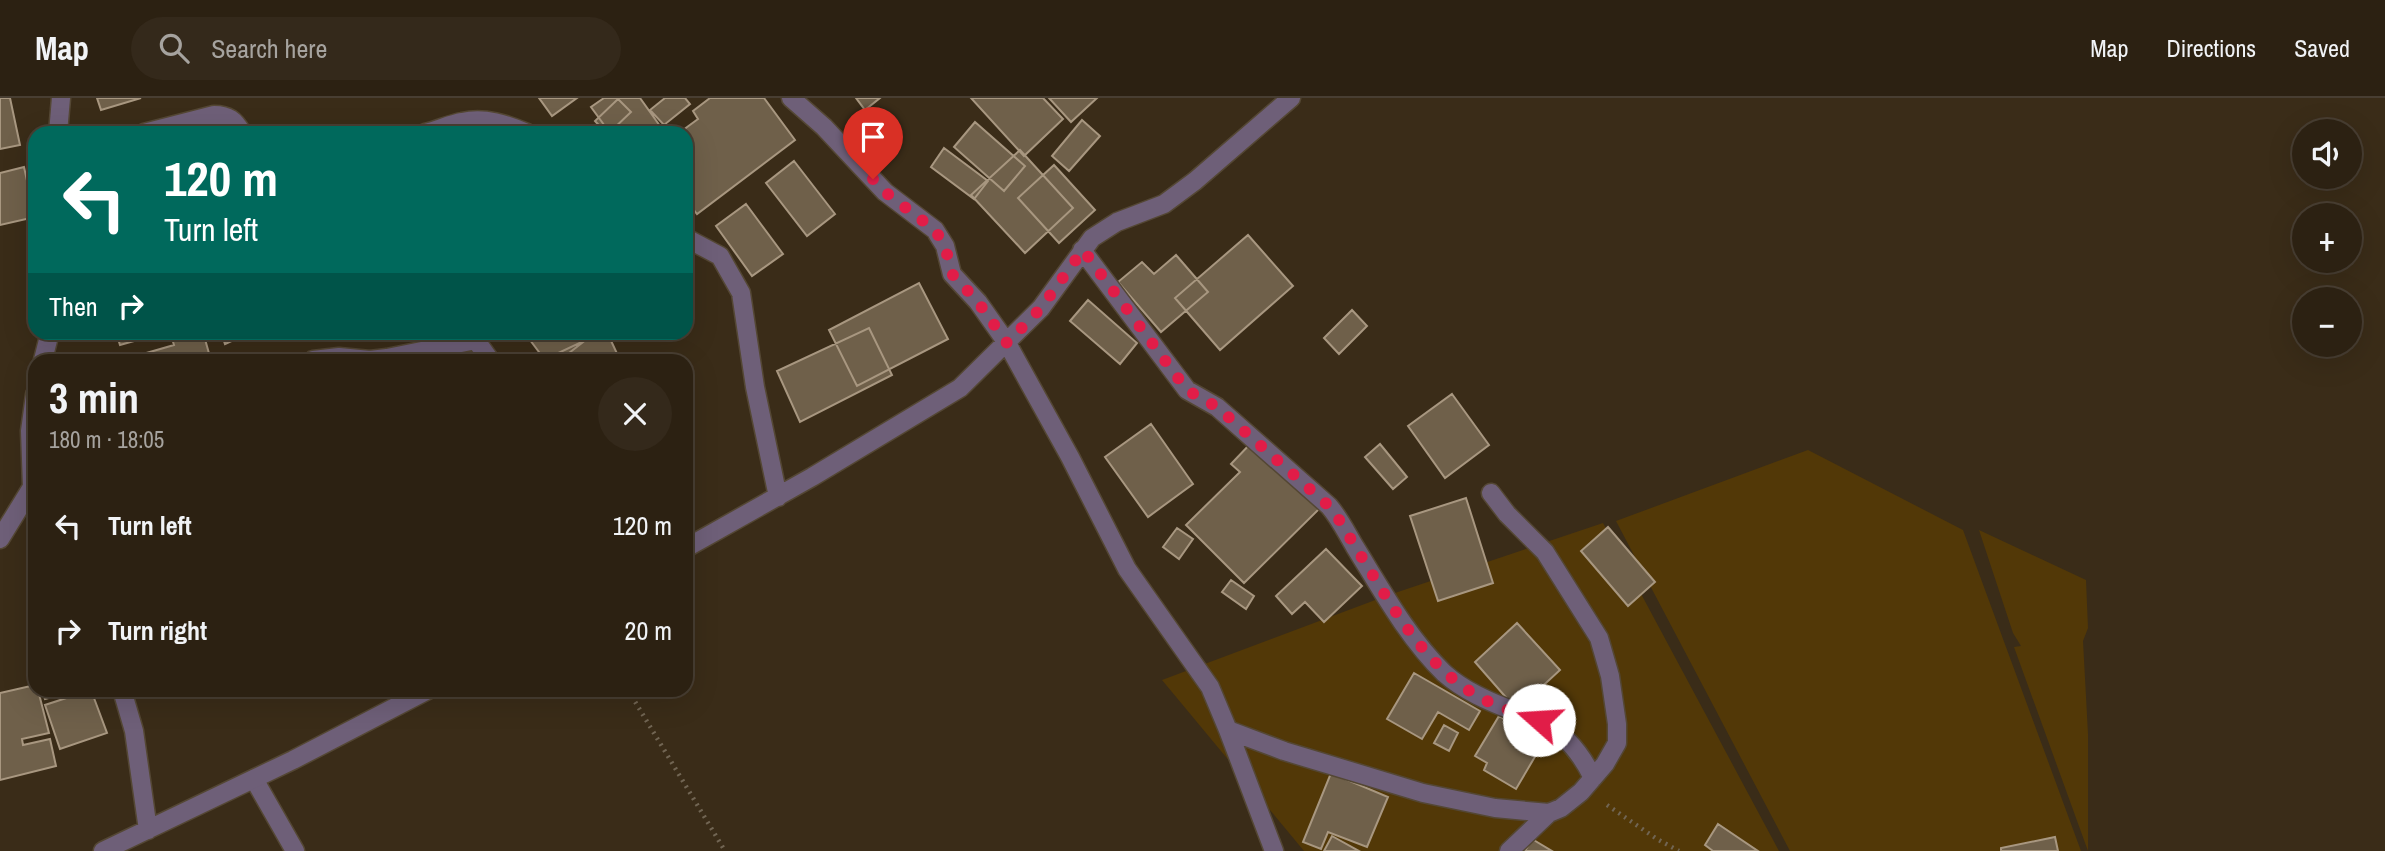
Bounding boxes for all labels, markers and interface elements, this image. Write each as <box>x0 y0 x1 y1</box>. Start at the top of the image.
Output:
search box <box>131 17 621 80</box>
text: Map <box>35 26 89 70</box>
icon: search <box>155 29 193 67</box>
text: Search here <box>211 31 327 66</box>
text: Map <box>2090 32 2128 64</box>
text: Directions <box>2166 32 2256 64</box>
text: Saved <box>2294 32 2350 64</box>
pin <box>843 107 903 179</box>
icon: arrive <box>854 118 892 156</box>
map controls <box>2292 119 2362 357</box>
button: sound <box>2292 119 2362 189</box>
text: 120 m <box>164 145 278 211</box>
icon: left <box>49 154 140 245</box>
button: + <box>2292 203 2362 273</box>
text: Turn left <box>164 208 258 251</box>
icon: right <box>112 287 150 325</box>
button: − <box>2292 287 2362 357</box>
text: Then <box>49 289 98 324</box>
text: 3 min <box>49 370 139 426</box>
button: close <box>598 377 672 451</box>
text: 180 m · 18:05 <box>49 424 164 455</box>
icon: left <box>49 507 87 545</box>
text: Turn left <box>108 508 192 543</box>
text: 120 m <box>613 508 672 543</box>
icon: right <box>49 612 87 650</box>
text: Turn right <box>108 613 207 648</box>
text: 20 m <box>625 613 672 648</box>
position arrow <box>1502 683 1576 757</box>

